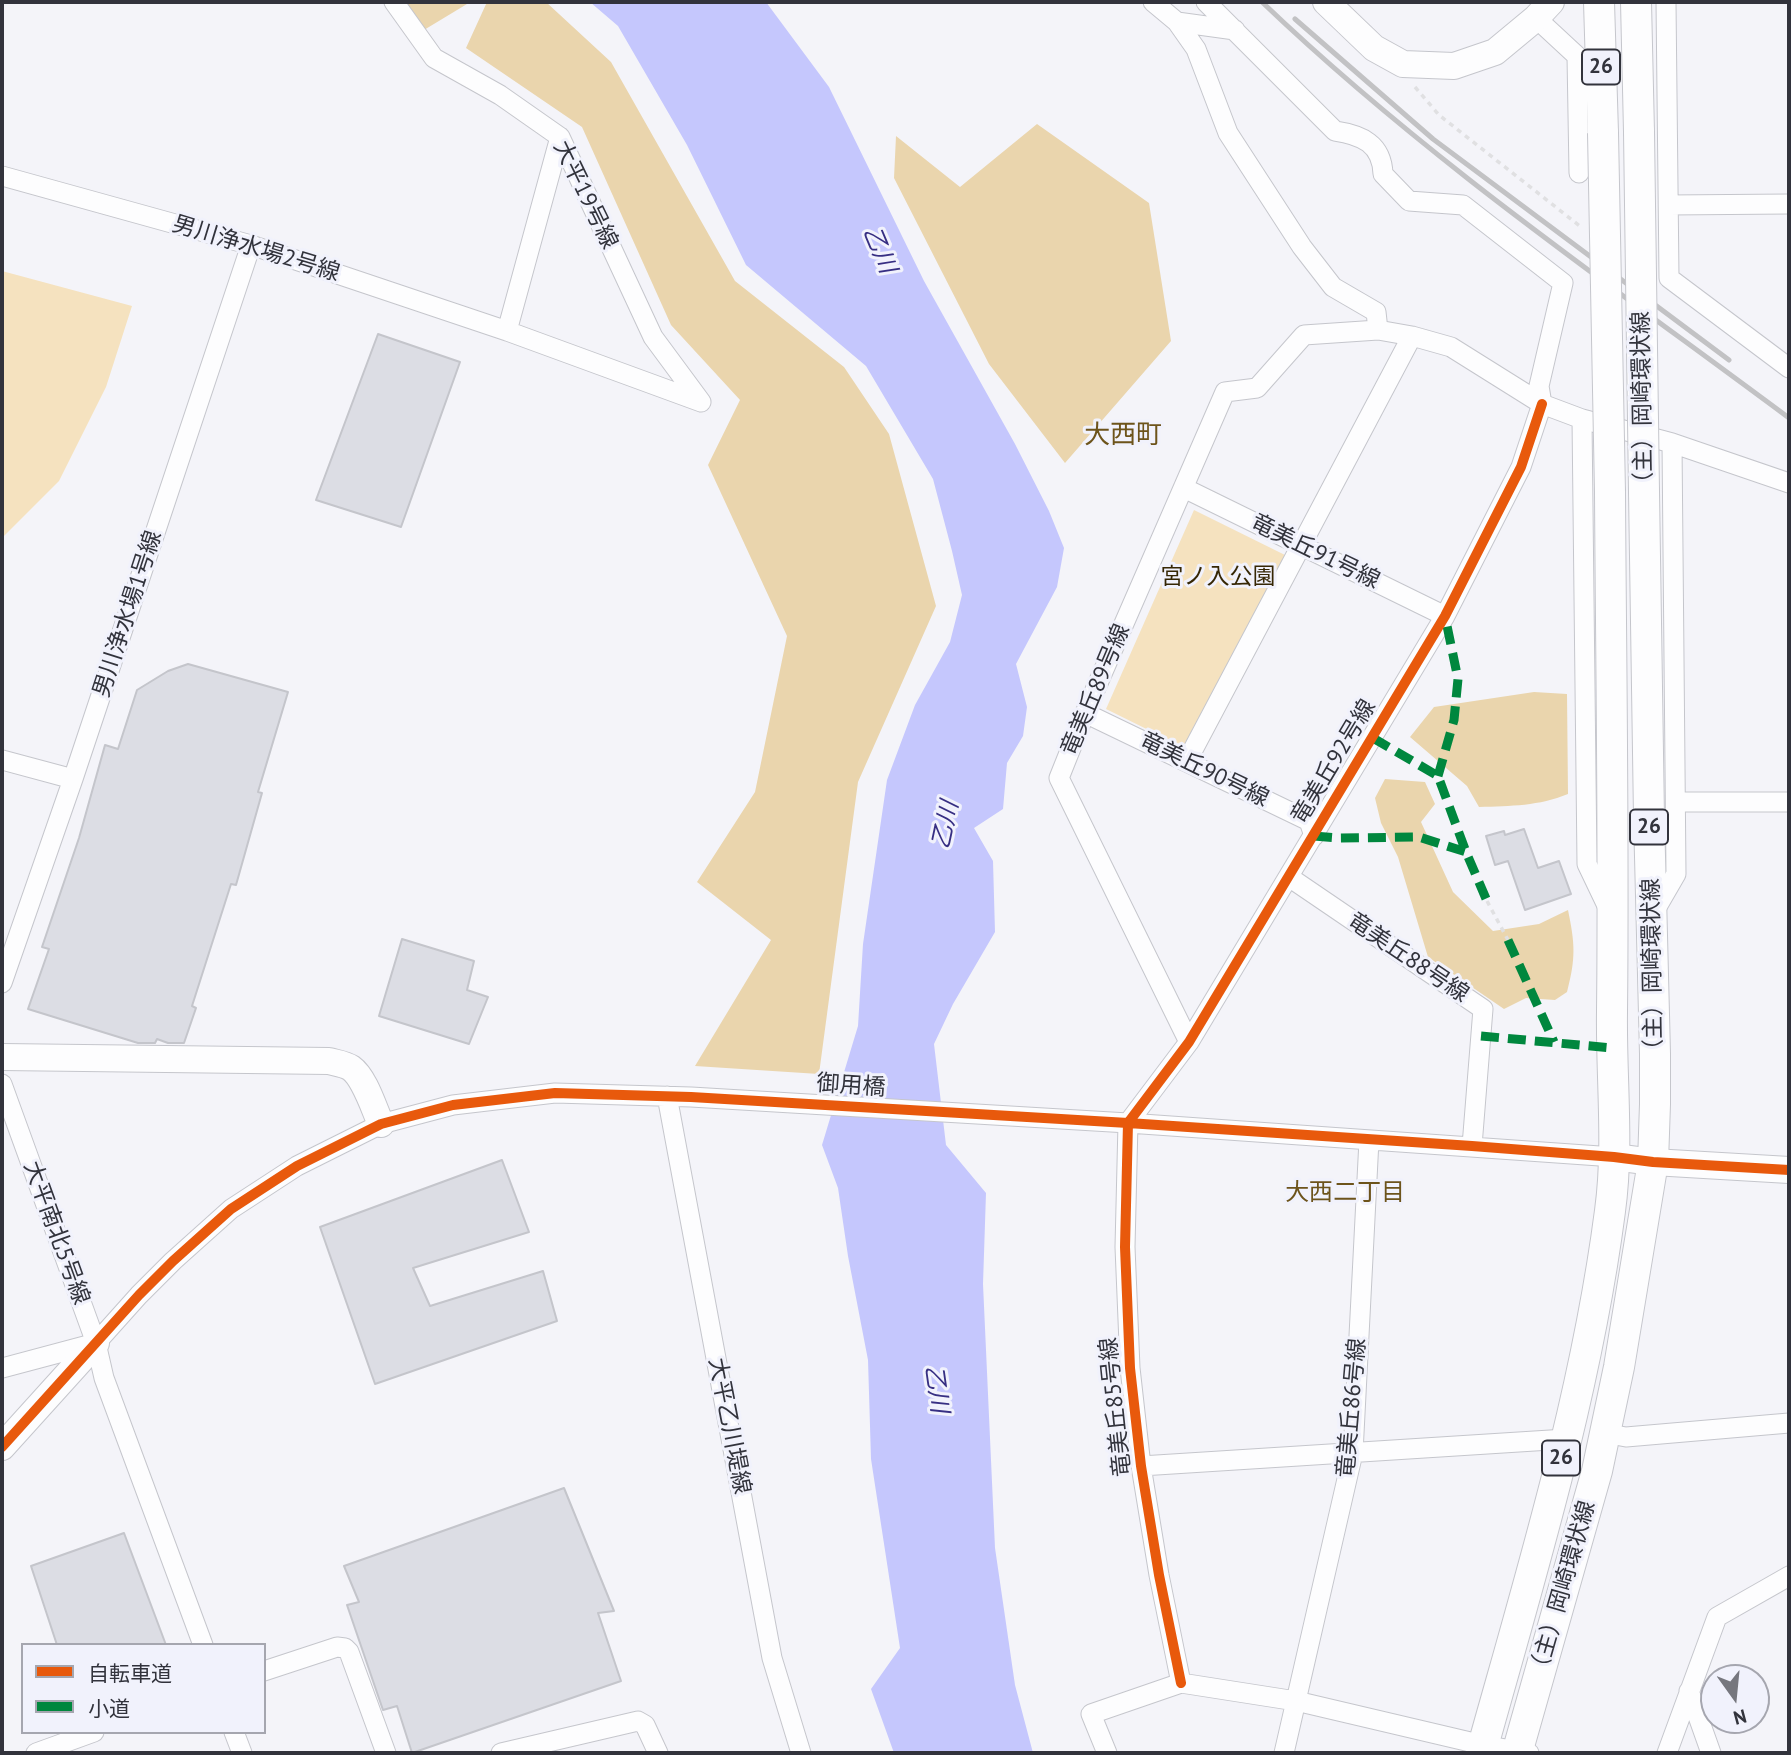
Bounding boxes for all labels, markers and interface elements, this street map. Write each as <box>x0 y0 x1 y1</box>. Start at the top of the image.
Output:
road number: 26 <box>1582 50 1620 84</box>
street label: 大平19号線 <box>547 136 623 254</box>
street label: 男川浄水場2号線 <box>169 210 343 288</box>
water label: 乙川 <box>856 222 902 278</box>
street label: （主）岡崎環状線 <box>1628 311 1658 495</box>
district label: 大西町 <box>1084 420 1162 452</box>
street label: 竜美丘91号線 <box>1246 509 1384 595</box>
street label: 男川浄水場1号線 <box>88 527 168 701</box>
park label: 宮ノ入公園 <box>1161 563 1275 591</box>
street label: 竜美丘89号線 <box>1056 620 1136 760</box>
street label: 竜美丘92号線 <box>1286 695 1382 829</box>
street label: 竜美丘90号線 <box>1135 727 1273 813</box>
water label: 乙川 <box>927 799 965 851</box>
road number: 26 <box>1630 810 1668 844</box>
street label: （主）岡崎環状線 <box>1638 878 1668 1062</box>
street label: 竜美丘88号線 <box>1342 907 1474 1009</box>
street label: 御用橋 <box>816 1070 886 1102</box>
street label: 大平南北5号線 <box>17 1158 95 1308</box>
district label: 大西二丁目 <box>1285 1179 1405 1207</box>
street label: 竜美丘85号線 <box>1095 1336 1137 1478</box>
street label: 竜美丘86号線 <box>1332 1337 1372 1479</box>
street label: 大平乙川堤線 <box>702 1356 756 1496</box>
water label: 乙川 <box>918 1363 954 1415</box>
road number: 26 <box>1542 1440 1580 1476</box>
street label: （主）岡崎環状線 <box>1524 1498 1602 1682</box>
legend <box>21 1643 266 1734</box>
text: 自転車道 <box>88 1660 172 1687</box>
north arrow <box>1700 1664 1770 1734</box>
text: 小道 <box>88 1695 130 1722</box>
text: N <box>1731 1704 1749 1731</box>

